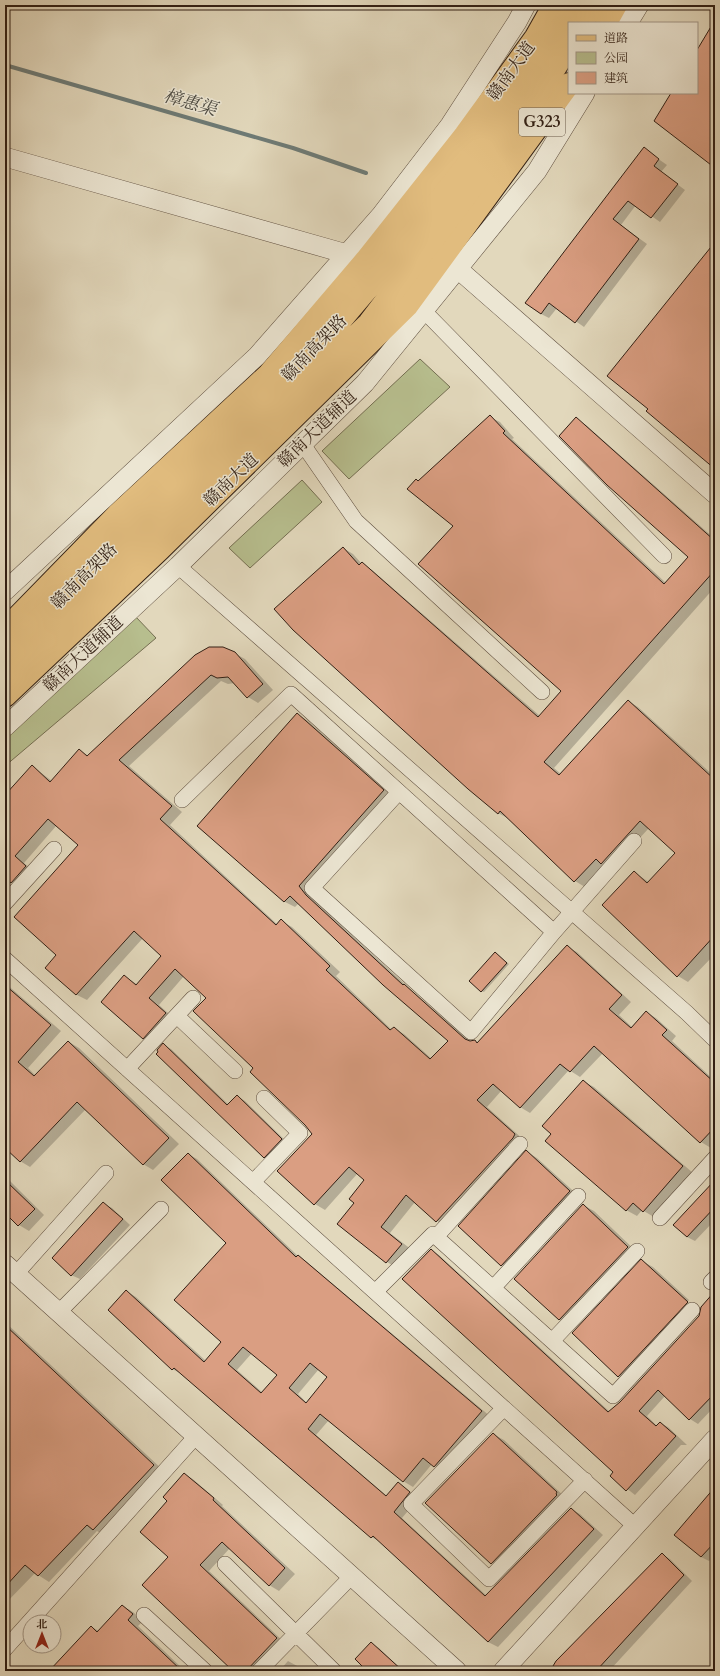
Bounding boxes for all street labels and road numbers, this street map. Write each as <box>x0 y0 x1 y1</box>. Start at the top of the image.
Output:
street label: 赣南大道 <box>482 37 540 105</box>
road number: G323 <box>519 108 565 136</box>
street label: 赣南高架路 <box>276 309 352 387</box>
street label: 赣南大道辅道 <box>272 385 362 473</box>
street label: 赣南大道 <box>199 448 263 512</box>
street label: 赣南高架路 <box>46 538 122 614</box>
street label: 赣南大道辅道 <box>38 611 128 697</box>

